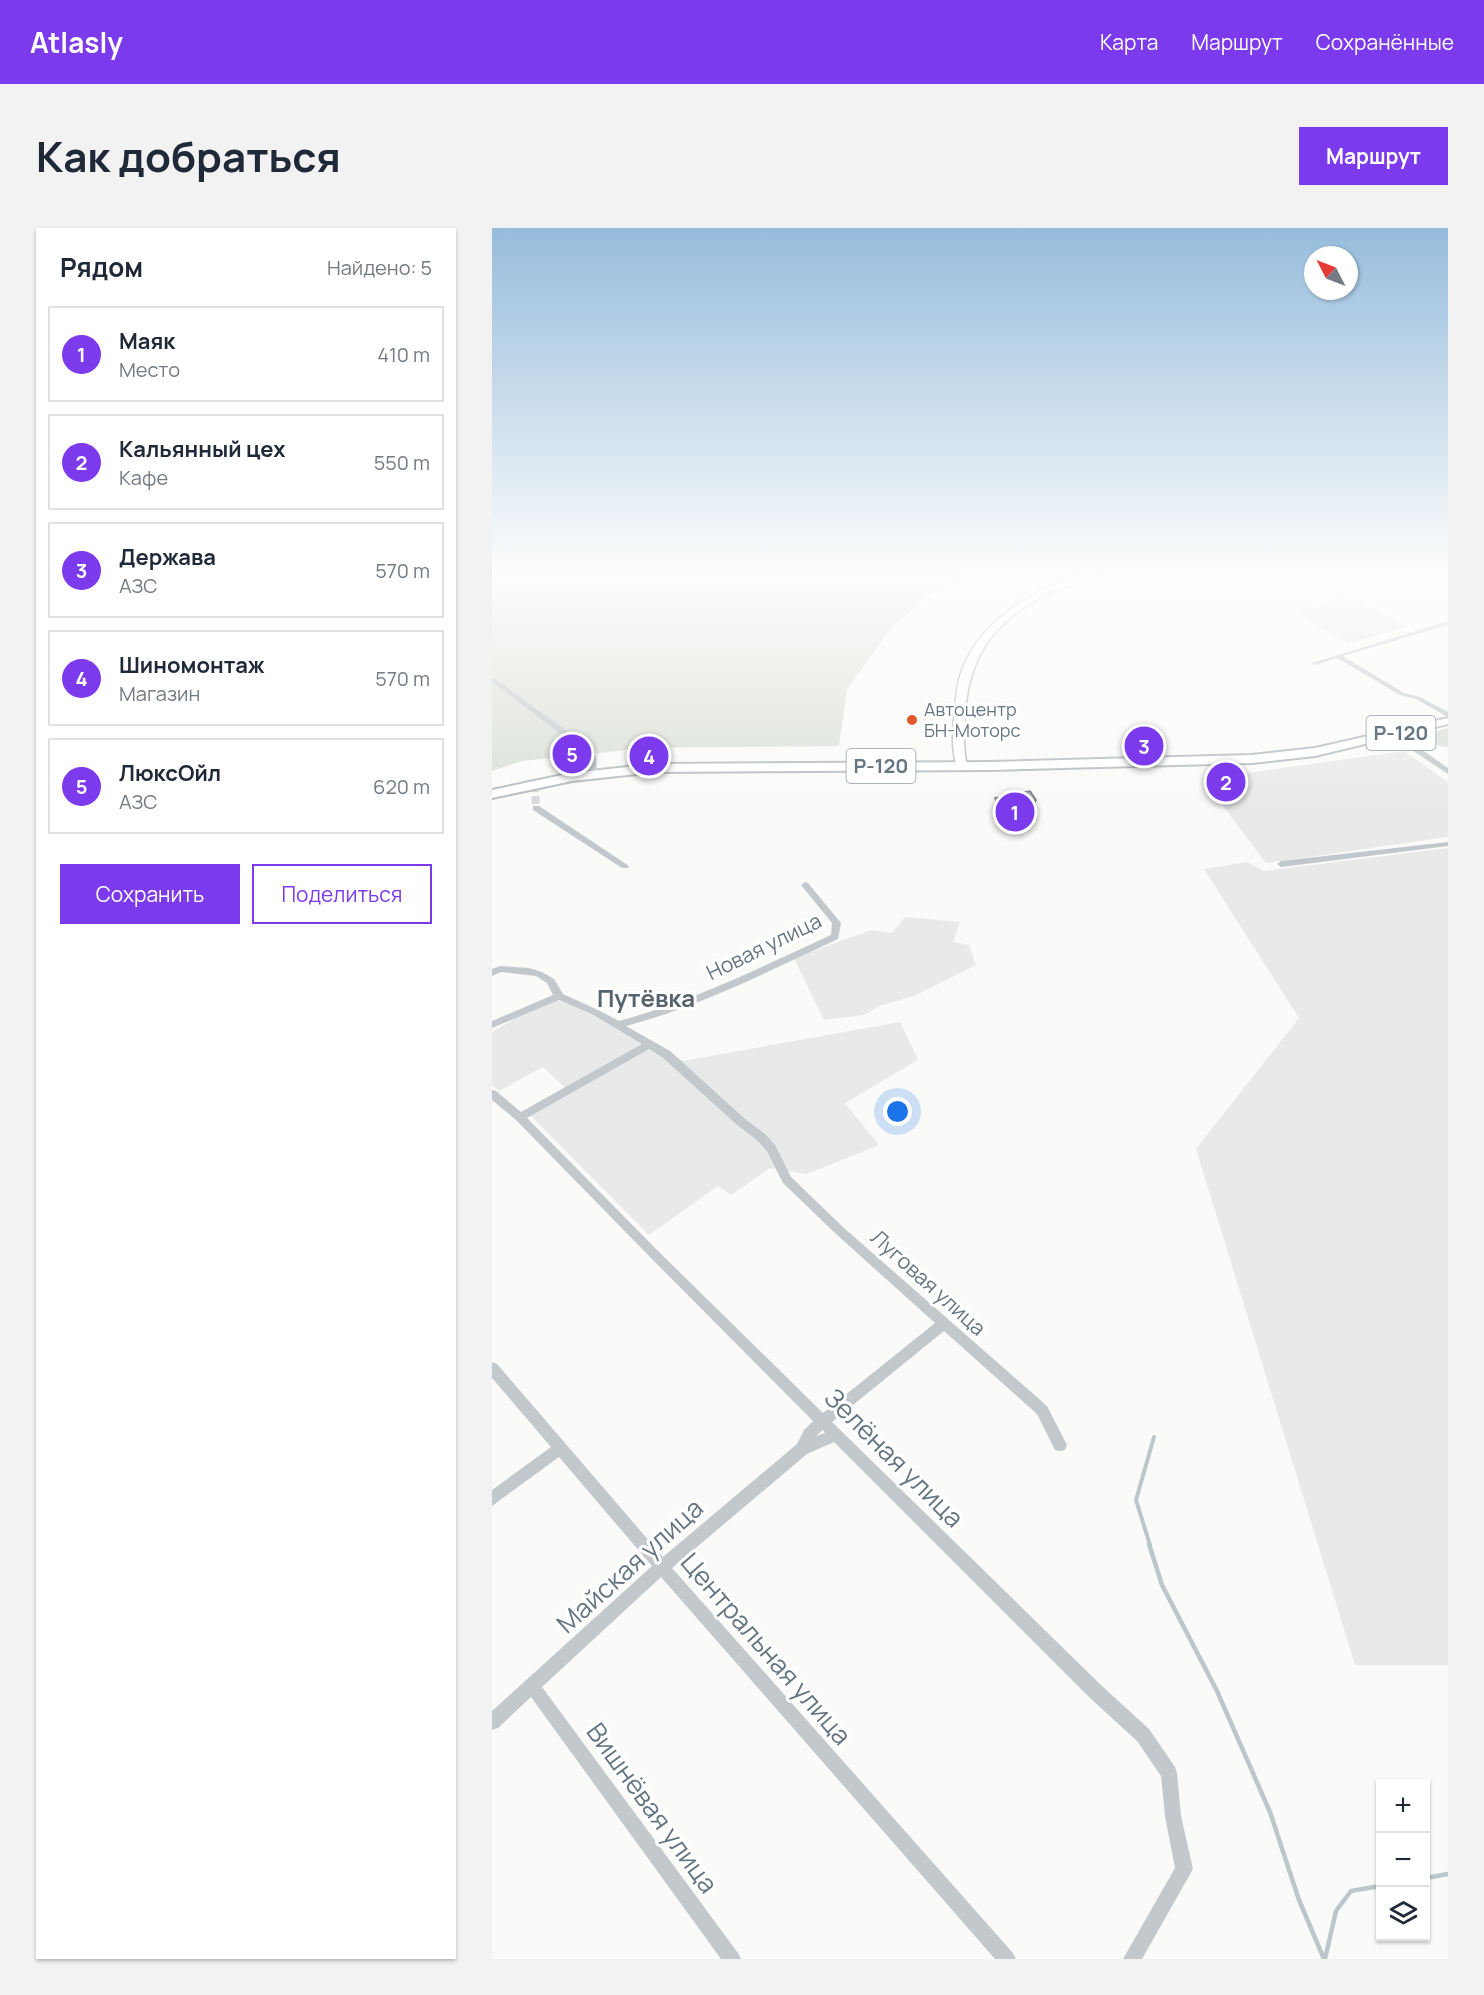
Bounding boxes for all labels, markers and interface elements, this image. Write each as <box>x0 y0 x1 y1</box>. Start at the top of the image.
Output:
text: Atlasly <box>30 23 123 61</box>
text: Карта <box>1100 28 1158 56</box>
text: Маршрут <box>1191 28 1283 56</box>
text: Сохранённые <box>1316 28 1454 56</box>
text: Как добраться <box>36 127 341 185</box>
button: Маршрут <box>1299 127 1448 185</box>
north arrow <box>1304 246 1358 300</box>
text: Рядом <box>60 249 143 285</box>
text: Найдено: 5 <box>327 254 432 281</box>
text: Маяк <box>119 326 175 356</box>
text: 1 <box>77 341 86 368</box>
text: 410 m <box>377 341 430 368</box>
text: Место <box>119 356 180 383</box>
text: Кальянный цех <box>119 434 285 464</box>
text: 2 <box>76 449 87 476</box>
text: 550 m <box>374 449 430 476</box>
text: Кафе <box>119 464 168 491</box>
text: Держава <box>119 542 216 572</box>
text: 3 <box>76 557 87 584</box>
text: 570 m <box>375 557 430 584</box>
text: АЗС <box>119 572 158 599</box>
text: Шиномонтаж <box>119 650 265 680</box>
text: 4 <box>75 665 88 692</box>
text: 570 m <box>375 665 430 692</box>
text: Магазин <box>119 680 200 707</box>
place label: Автоцентр БН-Моторс <box>924 697 1021 742</box>
marker: Автоцентр БН-Моторс <box>905 713 919 727</box>
road number: Р-120 <box>1366 716 1436 750</box>
pin: 3 <box>1124 724 1164 768</box>
pin: 5 <box>552 732 592 776</box>
pin: 4 <box>630 734 668 778</box>
road number: Р-120 <box>846 749 916 783</box>
text: ЛюксОйл <box>119 758 221 788</box>
pin: 2 <box>1206 760 1246 804</box>
text: 5 <box>76 773 87 800</box>
text: 620 m <box>373 773 430 800</box>
text: АЗС <box>119 788 158 815</box>
pin: 1 <box>996 790 1034 834</box>
button: Сохранить <box>60 864 240 924</box>
button: Поделиться <box>252 864 432 924</box>
street label: Новая улица <box>701 906 826 986</box>
district label: Путёвка <box>597 981 695 1014</box>
your location <box>883 1097 912 1126</box>
street label: Луговая улица <box>865 1223 992 1341</box>
street label: Зелёная улица <box>817 1380 972 1535</box>
street label: Майская улица <box>548 1490 710 1641</box>
street label: Центральная улица <box>673 1545 860 1752</box>
street label: Вишнёвая улица <box>579 1715 727 1900</box>
map controls <box>1376 1779 1430 1941</box>
button: + <box>1376 1779 1430 1833</box>
button: − <box>1376 1833 1430 1887</box>
button: layers <box>1376 1887 1430 1941</box>

